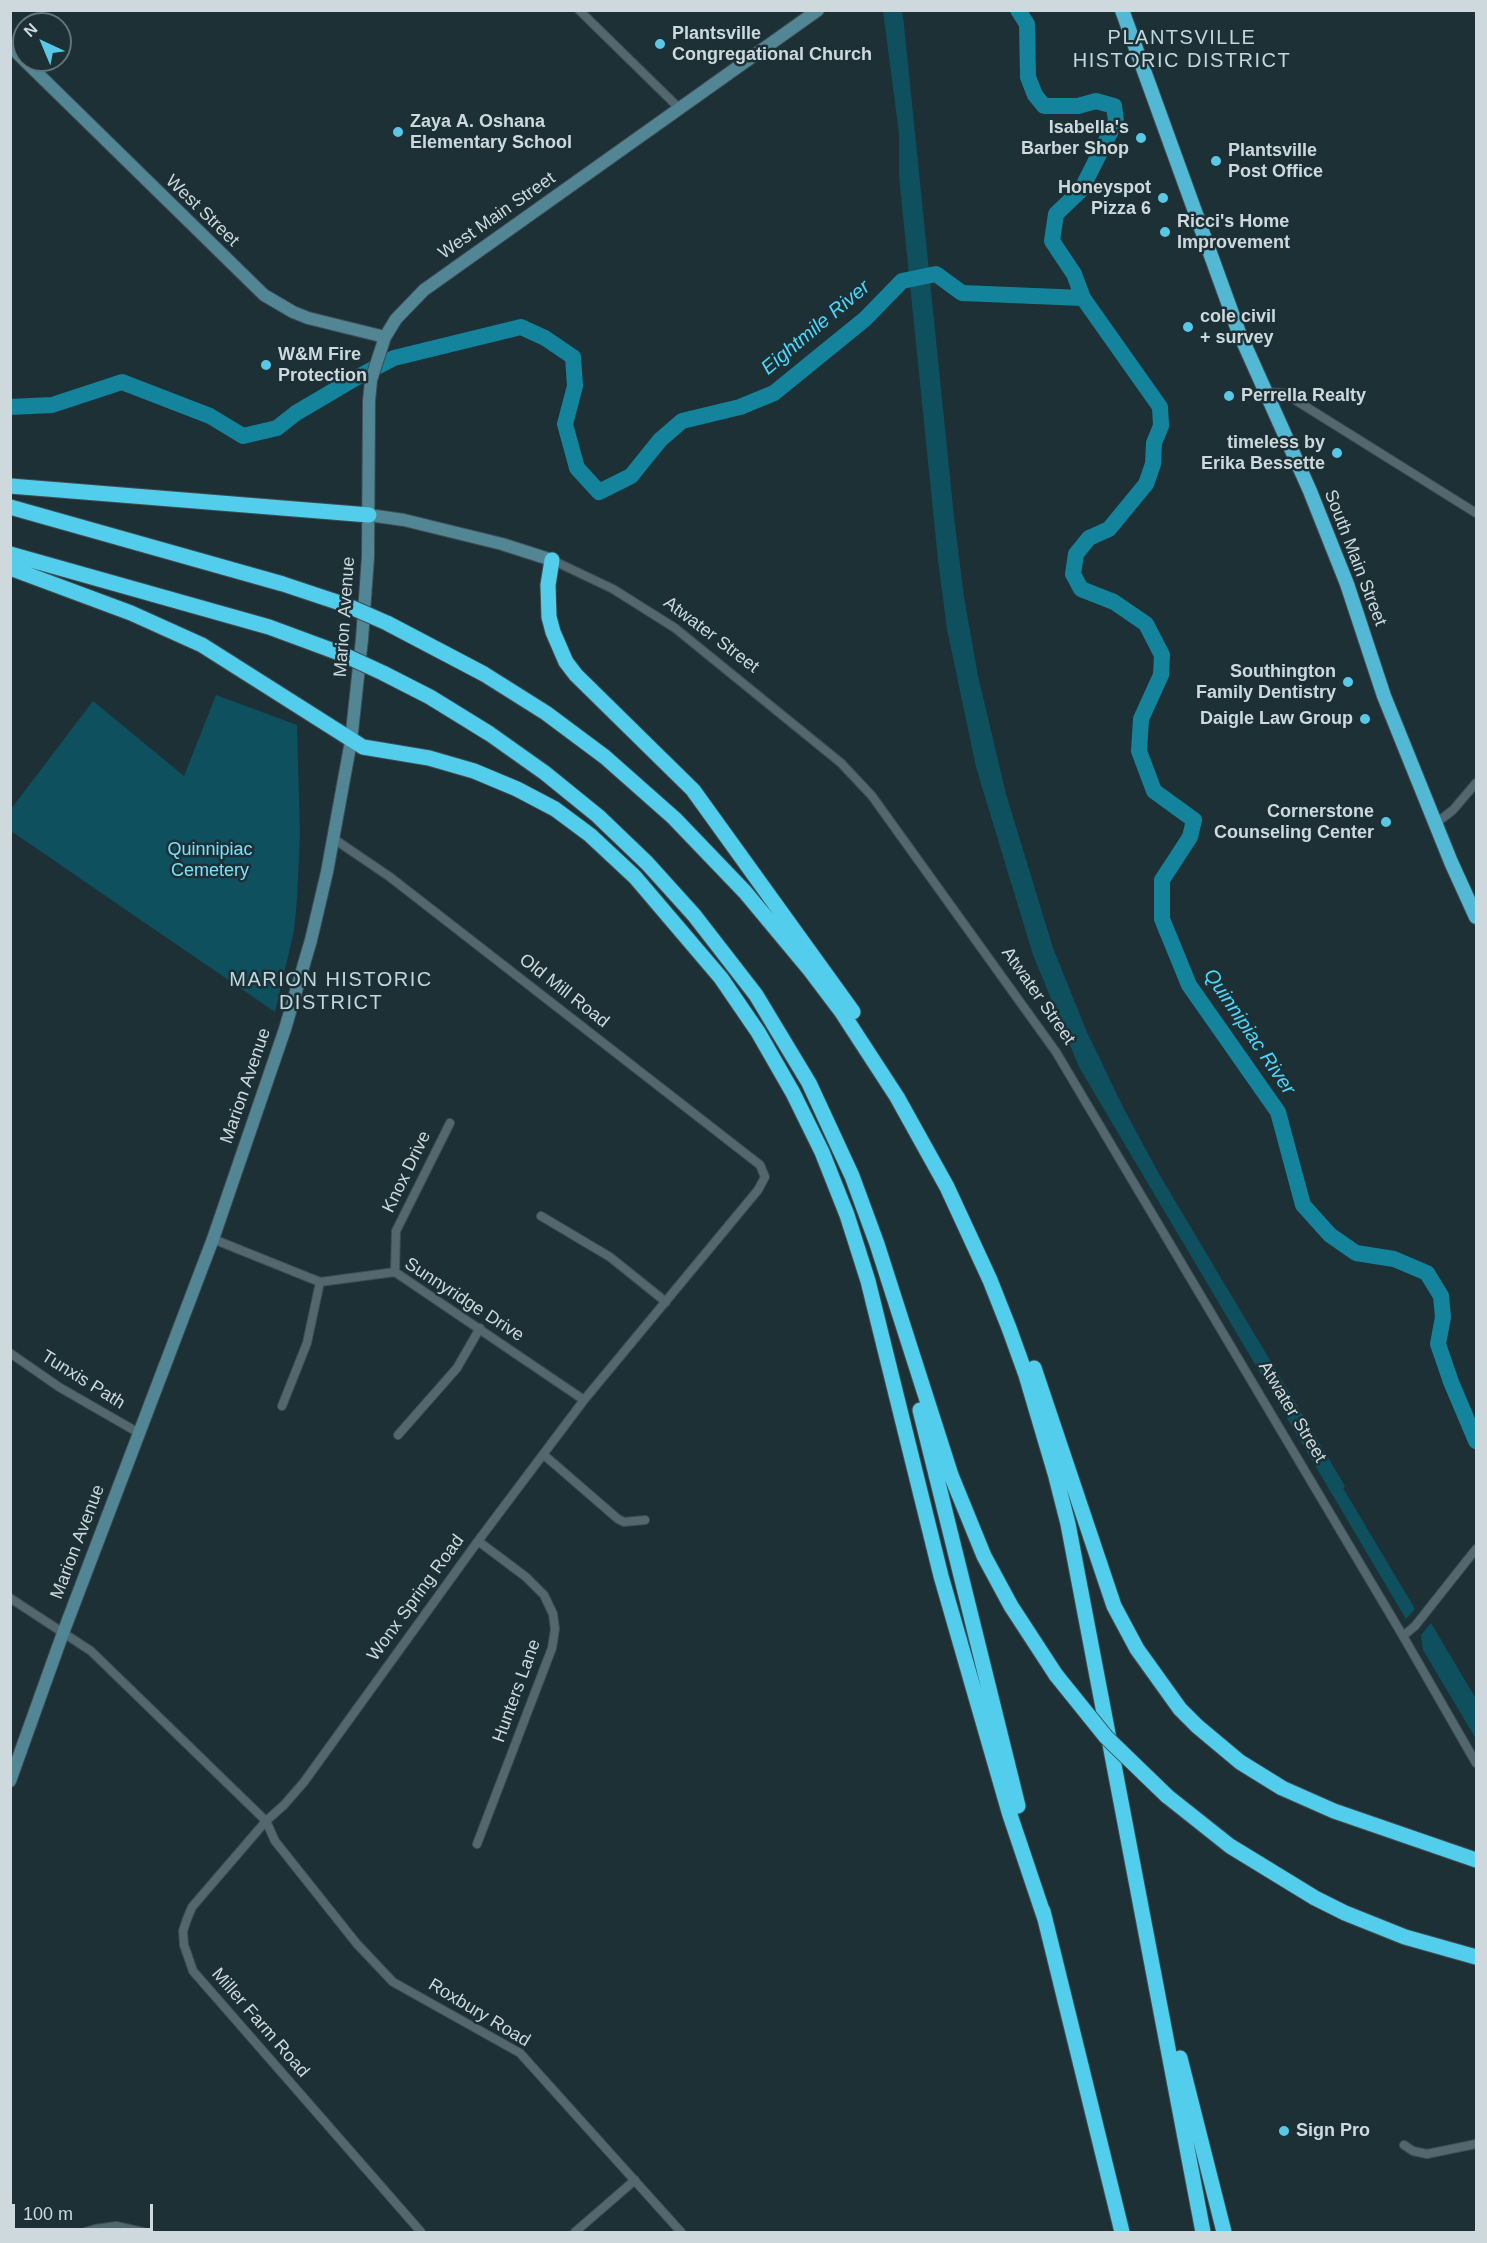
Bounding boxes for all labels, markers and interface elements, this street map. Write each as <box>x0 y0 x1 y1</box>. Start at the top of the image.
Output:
north arrow <box>12 12 72 72</box>
text: N <box>20 20 41 40</box>
place label: Plantsville Congregational Church <box>672 23 872 66</box>
district label: PLANTSVILLE HISTORIC DISTRICT <box>1073 26 1291 73</box>
marker: Plantsville Congregational Church <box>653 37 667 51</box>
place label: Zaya A. Oshana Elementary School <box>410 111 572 154</box>
place label: Isabella's Barber Shop <box>1021 117 1129 160</box>
marker: Zaya A. Oshana Elementary School <box>391 125 405 139</box>
marker: Isabella's Barber Shop <box>1134 131 1148 145</box>
place label: Plantsville Post Office <box>1228 140 1323 182</box>
marker: Plantsville Post Office <box>1209 154 1223 168</box>
street label: West Main Street <box>434 168 560 264</box>
street label: West Street <box>161 171 243 251</box>
place label: Honeyspot Pizza 6 <box>1058 177 1151 219</box>
marker: Honeyspot Pizza 6 <box>1156 191 1170 205</box>
place label: Ricci's Home Improvement <box>1177 211 1290 254</box>
marker: Ricci's Home Improvement <box>1158 225 1172 239</box>
water label: Eightmile River <box>757 276 875 380</box>
place label: cole civil + survey <box>1200 306 1276 348</box>
marker: cole civil + survey <box>1181 320 1195 334</box>
place label: W&M Fire Protection <box>278 344 367 386</box>
marker: W&M Fire Protection <box>259 358 273 372</box>
place label: Perrella Realty <box>1241 385 1366 407</box>
marker: Perrella Realty <box>1222 389 1236 403</box>
place label: timeless by Erika Bessette <box>1201 432 1325 474</box>
marker: timeless by Erika Bessette <box>1330 446 1344 460</box>
street label: South Main Street <box>1319 487 1391 629</box>
street label: Marion Avenue <box>330 556 360 678</box>
street label: Atwater Street <box>659 592 763 678</box>
place label: Southington Family Dentistry <box>1196 661 1336 704</box>
marker: Southington Family Dentistry <box>1341 675 1355 689</box>
place label: Daigle Law Group <box>1200 708 1353 730</box>
marker: Daigle Law Group <box>1358 712 1372 726</box>
place label: Cornerstone Counseling Center <box>1214 801 1374 844</box>
marker: Cornerstone Counseling Center <box>1379 815 1393 829</box>
park label: Quinnipiac Cemetery <box>167 839 253 882</box>
street label: Atwater Street <box>996 943 1080 1049</box>
street label: Old Mill Road <box>515 949 613 1033</box>
water label: Quinnipiac River <box>1198 964 1300 1100</box>
district label: MARION HISTORIC DISTRICT <box>229 968 433 1015</box>
street label: Marion Avenue <box>216 1025 276 1147</box>
street label: Knox Drive <box>378 1128 436 1216</box>
street label: Sunnyridge Drive <box>400 1253 528 1347</box>
street label: Tunxis Path <box>37 1346 129 1414</box>
street label: Atwater Street <box>1253 1358 1331 1466</box>
street label: Marion Avenue <box>46 1482 110 1602</box>
street label: Wonx Spring Road <box>363 1531 469 1665</box>
street label: Hunters Lane <box>488 1637 546 1745</box>
street label: Miller Farm Road <box>207 1964 313 2082</box>
street label: Roxbury Road <box>424 1974 534 2052</box>
place label: Sign Pro <box>1296 2120 1370 2142</box>
marker: Sign Pro <box>1277 2124 1291 2138</box>
scale bar <box>15 2192 156 2230</box>
text: 100 m <box>23 2204 73 2224</box>

